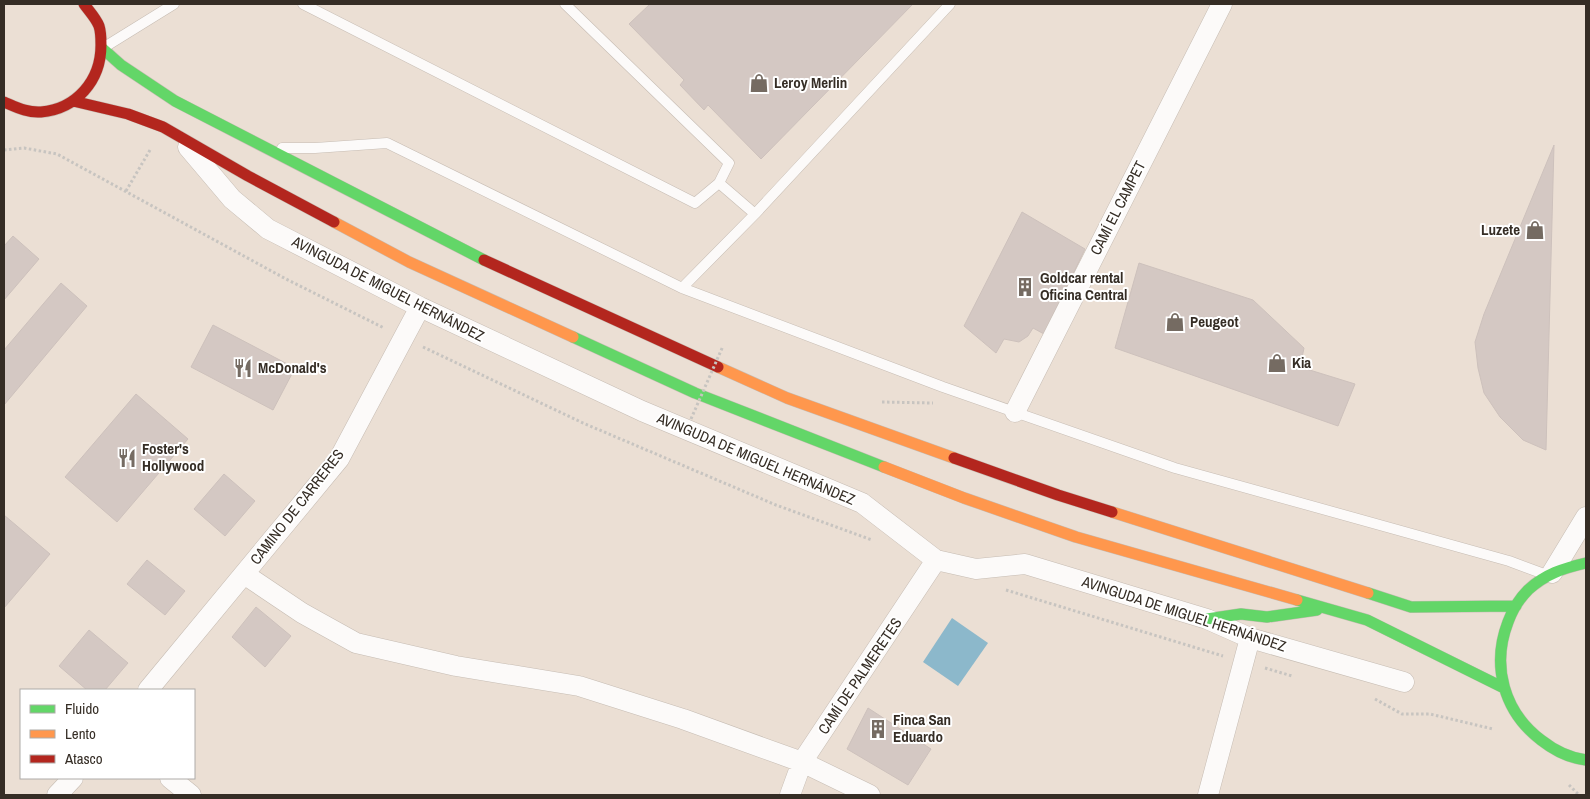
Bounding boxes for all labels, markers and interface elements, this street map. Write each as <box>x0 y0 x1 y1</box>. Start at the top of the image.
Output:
shop icon: Leroy Merlin <box>748 72 770 94</box>
place label: Leroy Merlin <box>774 72 847 93</box>
street label: CAMÍ EL CAMPET <box>1085 156 1151 259</box>
place label: Luzete <box>1481 219 1520 240</box>
shop icon: Luzete <box>1524 219 1546 241</box>
street label: AVINGUDA DE MIGUEL HERNÁNDEZ <box>288 230 488 347</box>
place label: Goldcar rental Oficina Central <box>1040 267 1128 305</box>
building icon: Goldcar rental Oficina Central <box>1014 276 1036 298</box>
shop icon: Peugeot <box>1164 311 1186 333</box>
place label: Peugeot <box>1190 311 1239 332</box>
shop icon: Kia <box>1266 352 1288 374</box>
place label: Kia <box>1292 352 1311 373</box>
restaurant icon: McDonald's <box>232 357 254 379</box>
place label: McDonald's <box>258 357 327 378</box>
street label: AVINGUDA DE MIGUEL HERNÁNDEZ <box>653 407 859 510</box>
place label: Foster's Hollywood <box>142 438 204 476</box>
street label: CAMINO DE CARRERES <box>245 444 348 569</box>
restaurant icon: Foster's Hollywood <box>116 447 138 469</box>
street label: AVINGUDA DE MIGUEL HERNÁNDEZ <box>1079 570 1289 657</box>
street label: CAMÍ DE PALMERETES <box>813 613 906 738</box>
legend <box>20 689 195 779</box>
text: Fluido <box>65 698 99 719</box>
place label: Finca San Eduardo <box>893 709 951 747</box>
building icon: Finca San Eduardo <box>867 718 889 740</box>
text: Lento <box>65 723 96 744</box>
text: Atasco <box>64 748 103 769</box>

